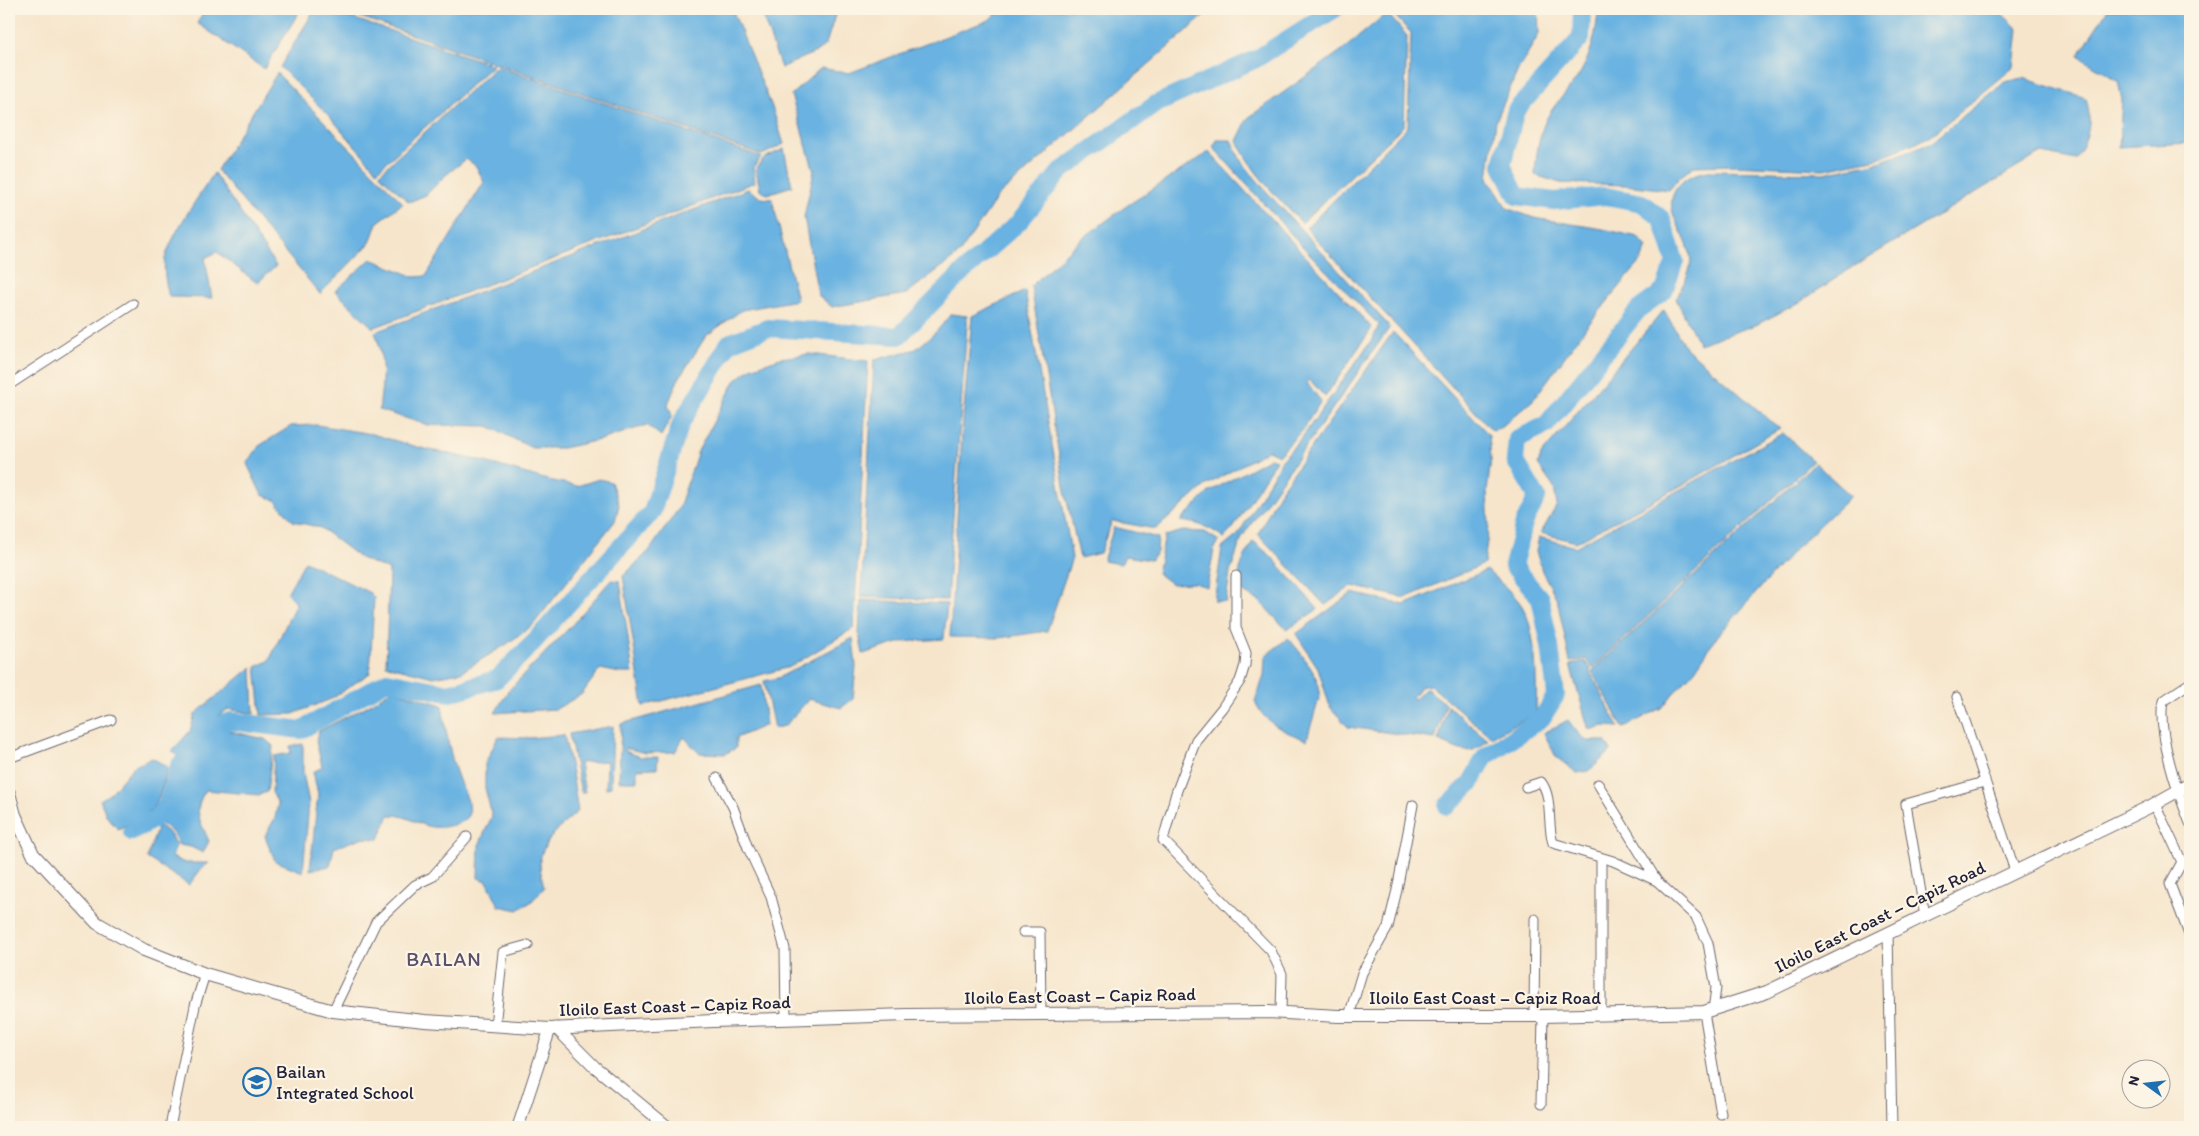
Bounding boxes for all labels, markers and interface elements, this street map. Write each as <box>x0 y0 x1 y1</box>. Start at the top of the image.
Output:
street label: Iloilo East Coast – Capiz Road <box>1771 856 1989 978</box>
district label: BAILAN <box>406 947 482 971</box>
street label: Iloilo East Coast – Capiz Road <box>964 983 1196 1009</box>
street label: Iloilo East Coast – Capiz Road <box>1369 987 1601 1009</box>
street label: Iloilo East Coast – Capiz Road <box>559 991 791 1021</box>
north arrow <box>2122 1058 2172 1108</box>
place label: Bailan Integrated School <box>276 1061 414 1104</box>
school or university icon: Bailan Integrated School <box>242 1067 272 1097</box>
text: N <box>2124 1074 2143 1088</box>

